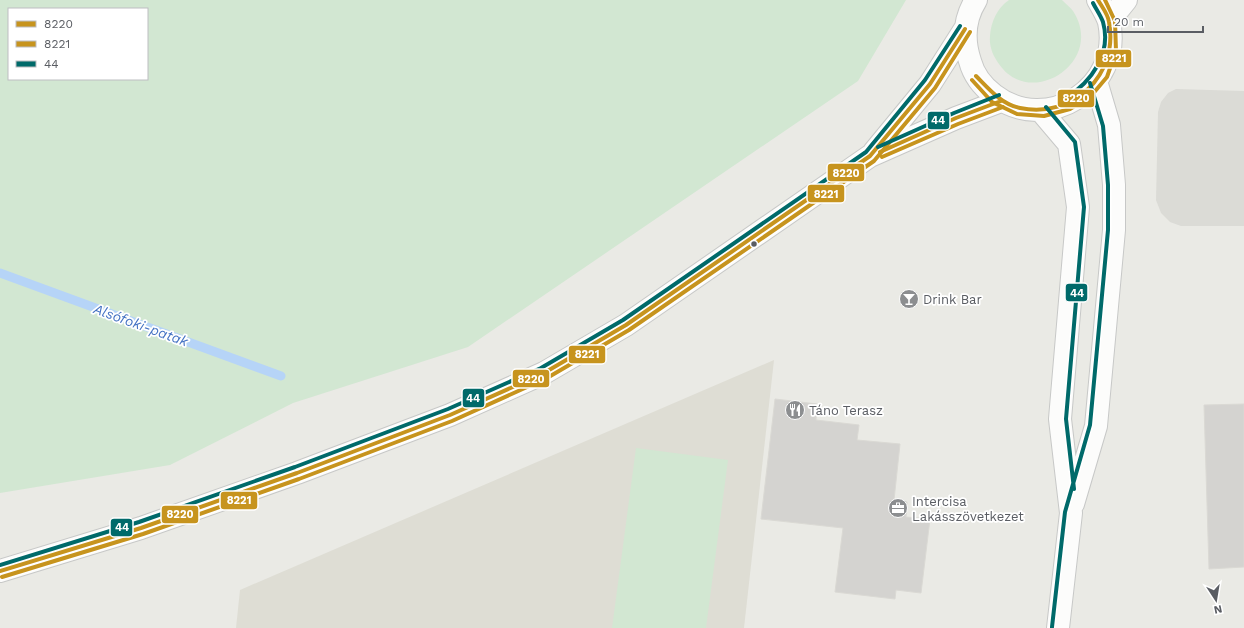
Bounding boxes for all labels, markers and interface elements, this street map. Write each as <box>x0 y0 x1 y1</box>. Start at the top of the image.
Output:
legend <box>8 8 148 80</box>
scale bar <box>1108 8 1203 34</box>
text: 20 m <box>1114 15 1144 29</box>
text: 8220 <box>44 17 73 31</box>
text: 8221 <box>44 37 70 51</box>
line badge: 8221 <box>1095 49 1132 68</box>
text: 8221 <box>1102 52 1126 65</box>
text: 44 <box>44 57 59 71</box>
line badge: 8220 <box>1057 89 1095 108</box>
text: 8220 <box>1062 92 1090 105</box>
line badge: 44 <box>927 111 950 130</box>
text: 44 <box>931 114 945 127</box>
line badge: 8220 <box>827 163 865 182</box>
text: 8220 <box>832 167 860 180</box>
line badge: 8221 <box>807 184 845 203</box>
text: 8221 <box>814 188 838 201</box>
unlabelled marker <box>749 239 759 249</box>
line badge: 44 <box>1065 283 1088 302</box>
text: 44 <box>1070 287 1084 300</box>
bar icon: Drink Bar <box>898 288 920 310</box>
place label: Drink Bar <box>923 292 982 307</box>
water label: Alsófoki-patak <box>91 300 191 350</box>
line badge: 8221 <box>568 345 606 364</box>
text: 8221 <box>575 348 599 361</box>
line badge: 8220 <box>512 369 550 388</box>
text: 8220 <box>517 373 545 386</box>
line badge: 44 <box>462 388 485 408</box>
text: 44 <box>466 392 480 405</box>
restaurant icon: Táno Terasz <box>784 399 806 421</box>
place label: Táno Terasz <box>809 403 883 418</box>
line badge: 8221 <box>220 491 258 510</box>
text: 8221 <box>227 494 251 507</box>
place label: Intercisa Lakásszövetkezet <box>912 494 1024 524</box>
office icon: Intercisa Lakásszövetkezet <box>887 497 909 519</box>
line badge: 8220 <box>161 505 199 524</box>
text: 8220 <box>166 508 194 521</box>
line badge: 44 <box>110 518 133 537</box>
text: 44 <box>115 521 129 534</box>
north arrow <box>1196 580 1236 620</box>
text: N <box>1213 602 1223 616</box>

